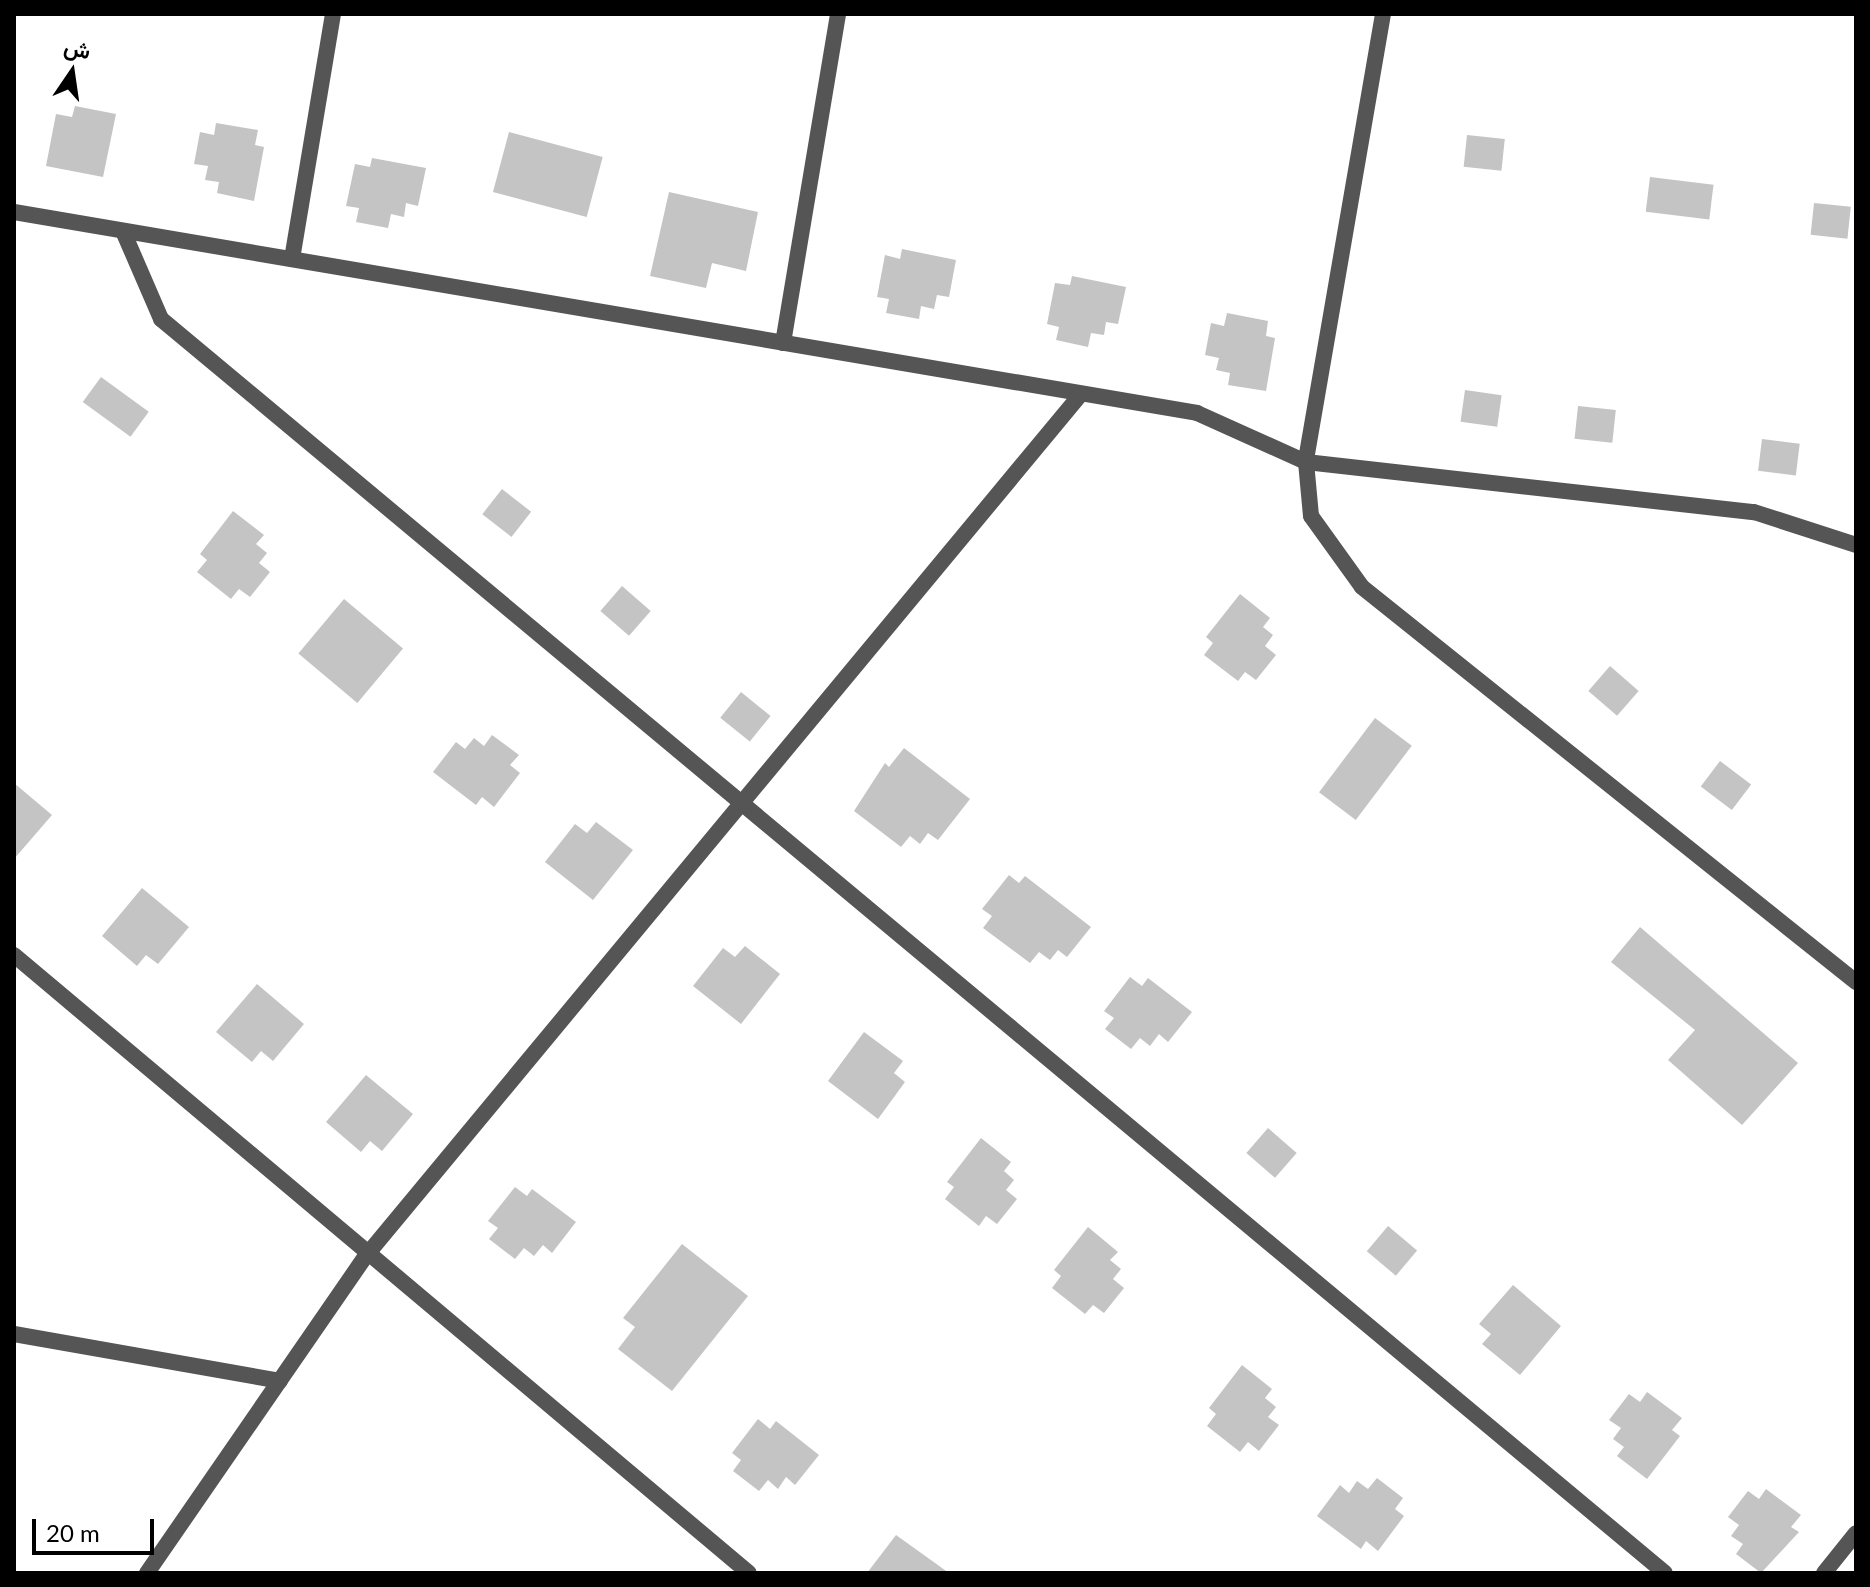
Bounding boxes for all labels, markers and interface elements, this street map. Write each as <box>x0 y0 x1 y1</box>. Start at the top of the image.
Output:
north arrow <box>32 32 112 112</box>
text: ش <box>62 32 93 64</box>
scale bar <box>36 1503 158 1553</box>
text: 20 m <box>46 1518 100 1547</box>

